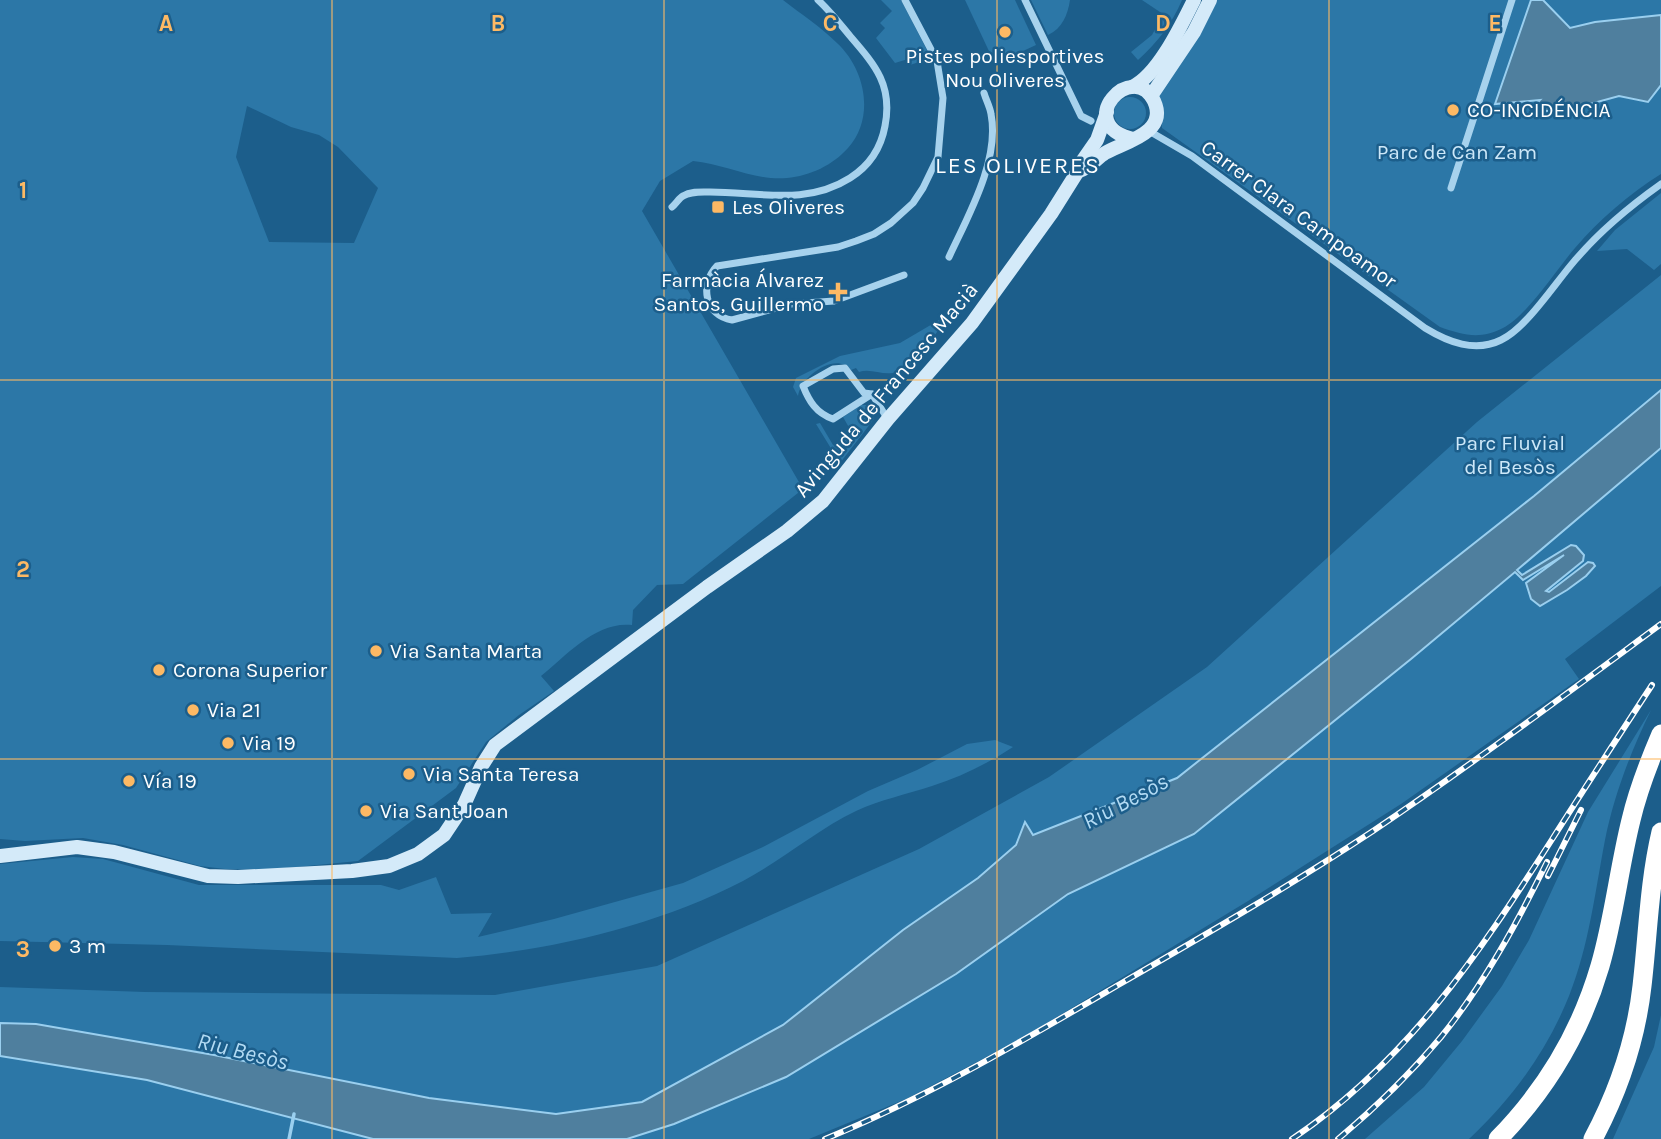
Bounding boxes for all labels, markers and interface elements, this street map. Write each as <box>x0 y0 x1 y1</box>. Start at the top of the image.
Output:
text: A <box>159 10 173 37</box>
text: B <box>491 10 505 37</box>
text: C <box>823 10 837 37</box>
text: D <box>1155 10 1171 37</box>
text: E <box>1488 10 1502 37</box>
marker: Pistes poliesportives Nou Oliveres <box>997 24 1013 40</box>
place label: Pistes poliesportives Nou Oliveres <box>905 44 1105 92</box>
place label: CO-INCIDÉNCIA <box>1467 98 1611 122</box>
marker: CO-INCIDÉNCIA <box>1445 102 1461 118</box>
street label: Carrer Clara Campoamor <box>1197 135 1402 293</box>
park label: Parc de Can Zam <box>1377 140 1537 164</box>
district label: LES OLIVERES <box>935 152 1101 179</box>
text: 1 <box>19 177 27 204</box>
place label: Les Oliveres <box>732 195 845 219</box>
marker: Les Oliveres <box>710 199 726 215</box>
place label: Farmàcia Álvarez Santos, Guillermo <box>654 268 824 316</box>
street label: Avinguda de Francesc Macià <box>789 278 983 502</box>
marker: Farmàcia Álvarez Santos, Guillermo <box>830 284 846 300</box>
park label: Parc Fluvial del Besòs <box>1455 431 1565 479</box>
text: 2 <box>16 556 30 583</box>
place label: Via Santa Marta <box>390 639 542 663</box>
marker: Via Santa Marta <box>368 643 384 659</box>
place label: Corona Superior <box>173 658 327 682</box>
marker: Corona Superior <box>151 662 167 678</box>
place label: Via 21 <box>207 698 261 722</box>
marker: Via 21 <box>185 702 201 718</box>
place label: Via 19 <box>242 731 296 755</box>
marker: Via 19 <box>220 735 236 751</box>
place label: Via Santa Teresa <box>423 762 580 786</box>
marker: Via Santa Teresa <box>401 766 417 782</box>
water label: Riu Besòs <box>1078 768 1173 835</box>
place label: Vía 19 <box>143 769 197 793</box>
marker: Vía 19 <box>121 773 137 789</box>
place label: Via Sant Joan <box>380 799 509 823</box>
marker: Via Sant Joan <box>358 803 374 819</box>
place label: 3 m <box>69 934 106 958</box>
text: 3 <box>16 936 30 963</box>
marker: 3 m <box>47 938 63 954</box>
water label: Riu Besòs <box>195 1027 291 1076</box>

